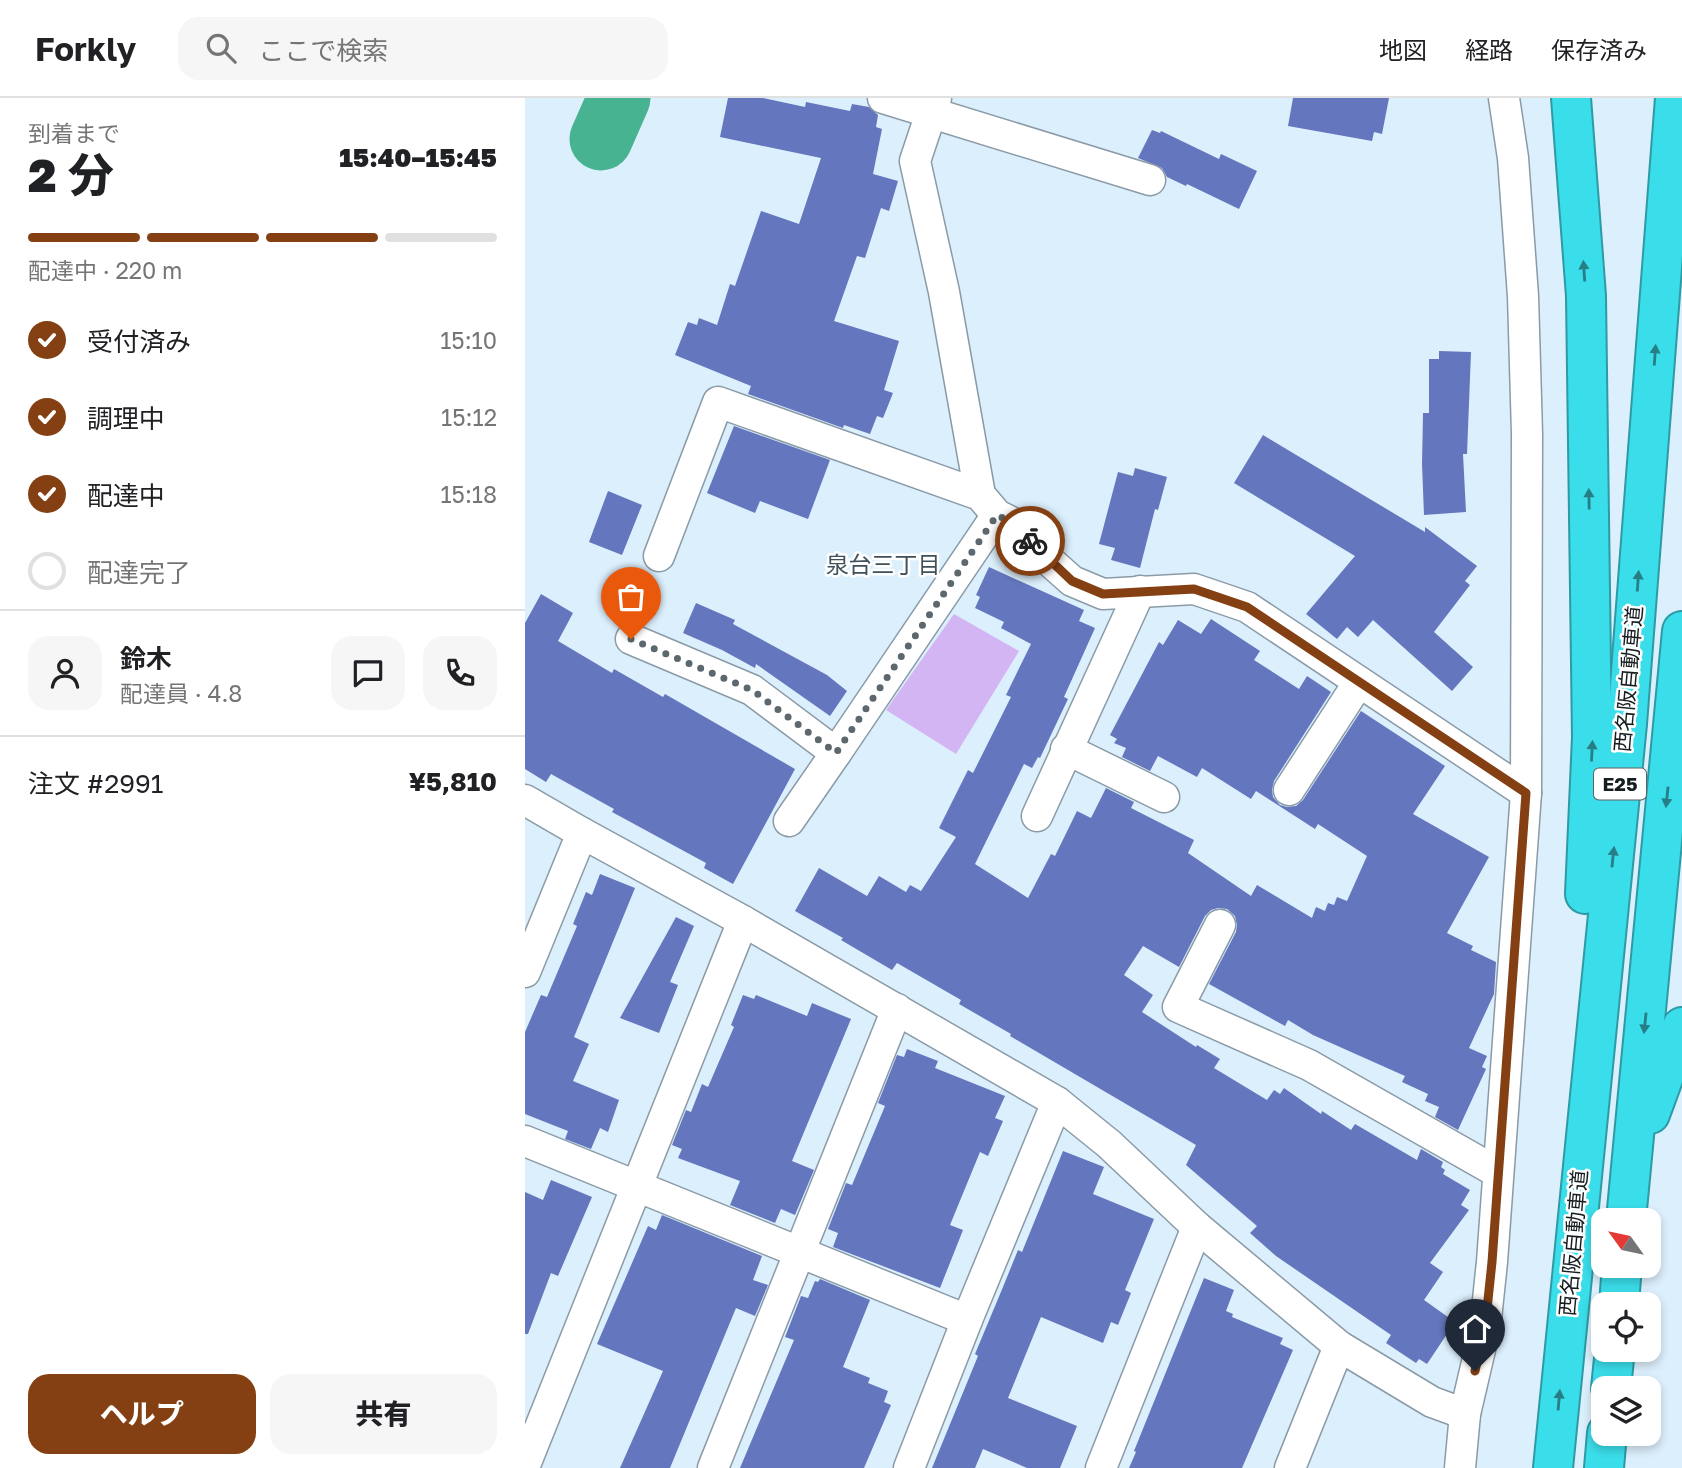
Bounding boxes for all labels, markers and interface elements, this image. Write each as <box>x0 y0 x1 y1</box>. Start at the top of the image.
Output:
search box <box>178 17 668 80</box>
text: Forkly <box>35 29 136 68</box>
icon: search <box>202 29 240 67</box>
text: ここで検索 <box>258 35 388 66</box>
text: 地図 <box>1379 35 1427 64</box>
text: 経路 <box>1465 35 1513 64</box>
text: 保存済み <box>1551 35 1647 64</box>
text: 到着まで <box>28 119 120 147</box>
text: 15:40–15:45 <box>339 142 497 173</box>
text: 2 分 <box>28 147 114 202</box>
text: 配達中 · 220 m <box>28 256 182 284</box>
one-way arrow <box>1579 260 1590 282</box>
icon: check <box>28 321 66 359</box>
text: 受付済み <box>87 326 191 357</box>
text: 15:10 <box>440 326 497 354</box>
one-way arrow <box>1650 343 1661 365</box>
icon: check <box>28 398 66 436</box>
text: 調理中 <box>87 403 165 434</box>
text: 15:12 <box>441 403 497 431</box>
icon: check <box>28 475 66 513</box>
text: 配達中 <box>87 480 165 511</box>
text: 15:18 <box>440 480 497 508</box>
one-way arrow <box>1583 487 1595 509</box>
courier <box>995 506 1065 576</box>
icon: bike <box>1011 522 1049 560</box>
district label: 泉台三丁目 <box>826 550 941 578</box>
text: 配達完了 <box>87 557 191 588</box>
pin <box>601 567 661 639</box>
one-way arrow <box>1632 570 1643 592</box>
icon: bag <box>612 578 650 616</box>
street label: 西名阪自動車道 <box>1609 605 1647 753</box>
button: person <box>28 636 102 710</box>
button: chat <box>331 636 405 710</box>
button: phone <box>423 636 497 710</box>
text: 鈴木 <box>120 643 172 674</box>
text: 配達員 · 4.8 <box>120 679 242 707</box>
one-way arrow <box>1586 739 1597 761</box>
text: ¥5,810 <box>409 766 497 797</box>
text: 注文 #2991 <box>28 768 163 799</box>
road number: E25 <box>1594 768 1646 800</box>
one-way arrow <box>1662 786 1673 808</box>
one-way arrow <box>1608 846 1619 868</box>
one-way arrow <box>1640 1013 1651 1035</box>
street label: 西名阪自動車道 <box>1554 1169 1592 1317</box>
north arrow <box>1591 1208 1661 1278</box>
map controls <box>1591 1208 1661 1446</box>
button: locate <box>1591 1292 1661 1362</box>
pin <box>1445 1299 1505 1371</box>
icon: home <box>1456 1310 1494 1348</box>
button: ヘルプ <box>28 1374 256 1454</box>
button: 共有 <box>270 1374 497 1454</box>
button: layers <box>1591 1376 1661 1446</box>
one-way arrow <box>1554 1389 1565 1411</box>

